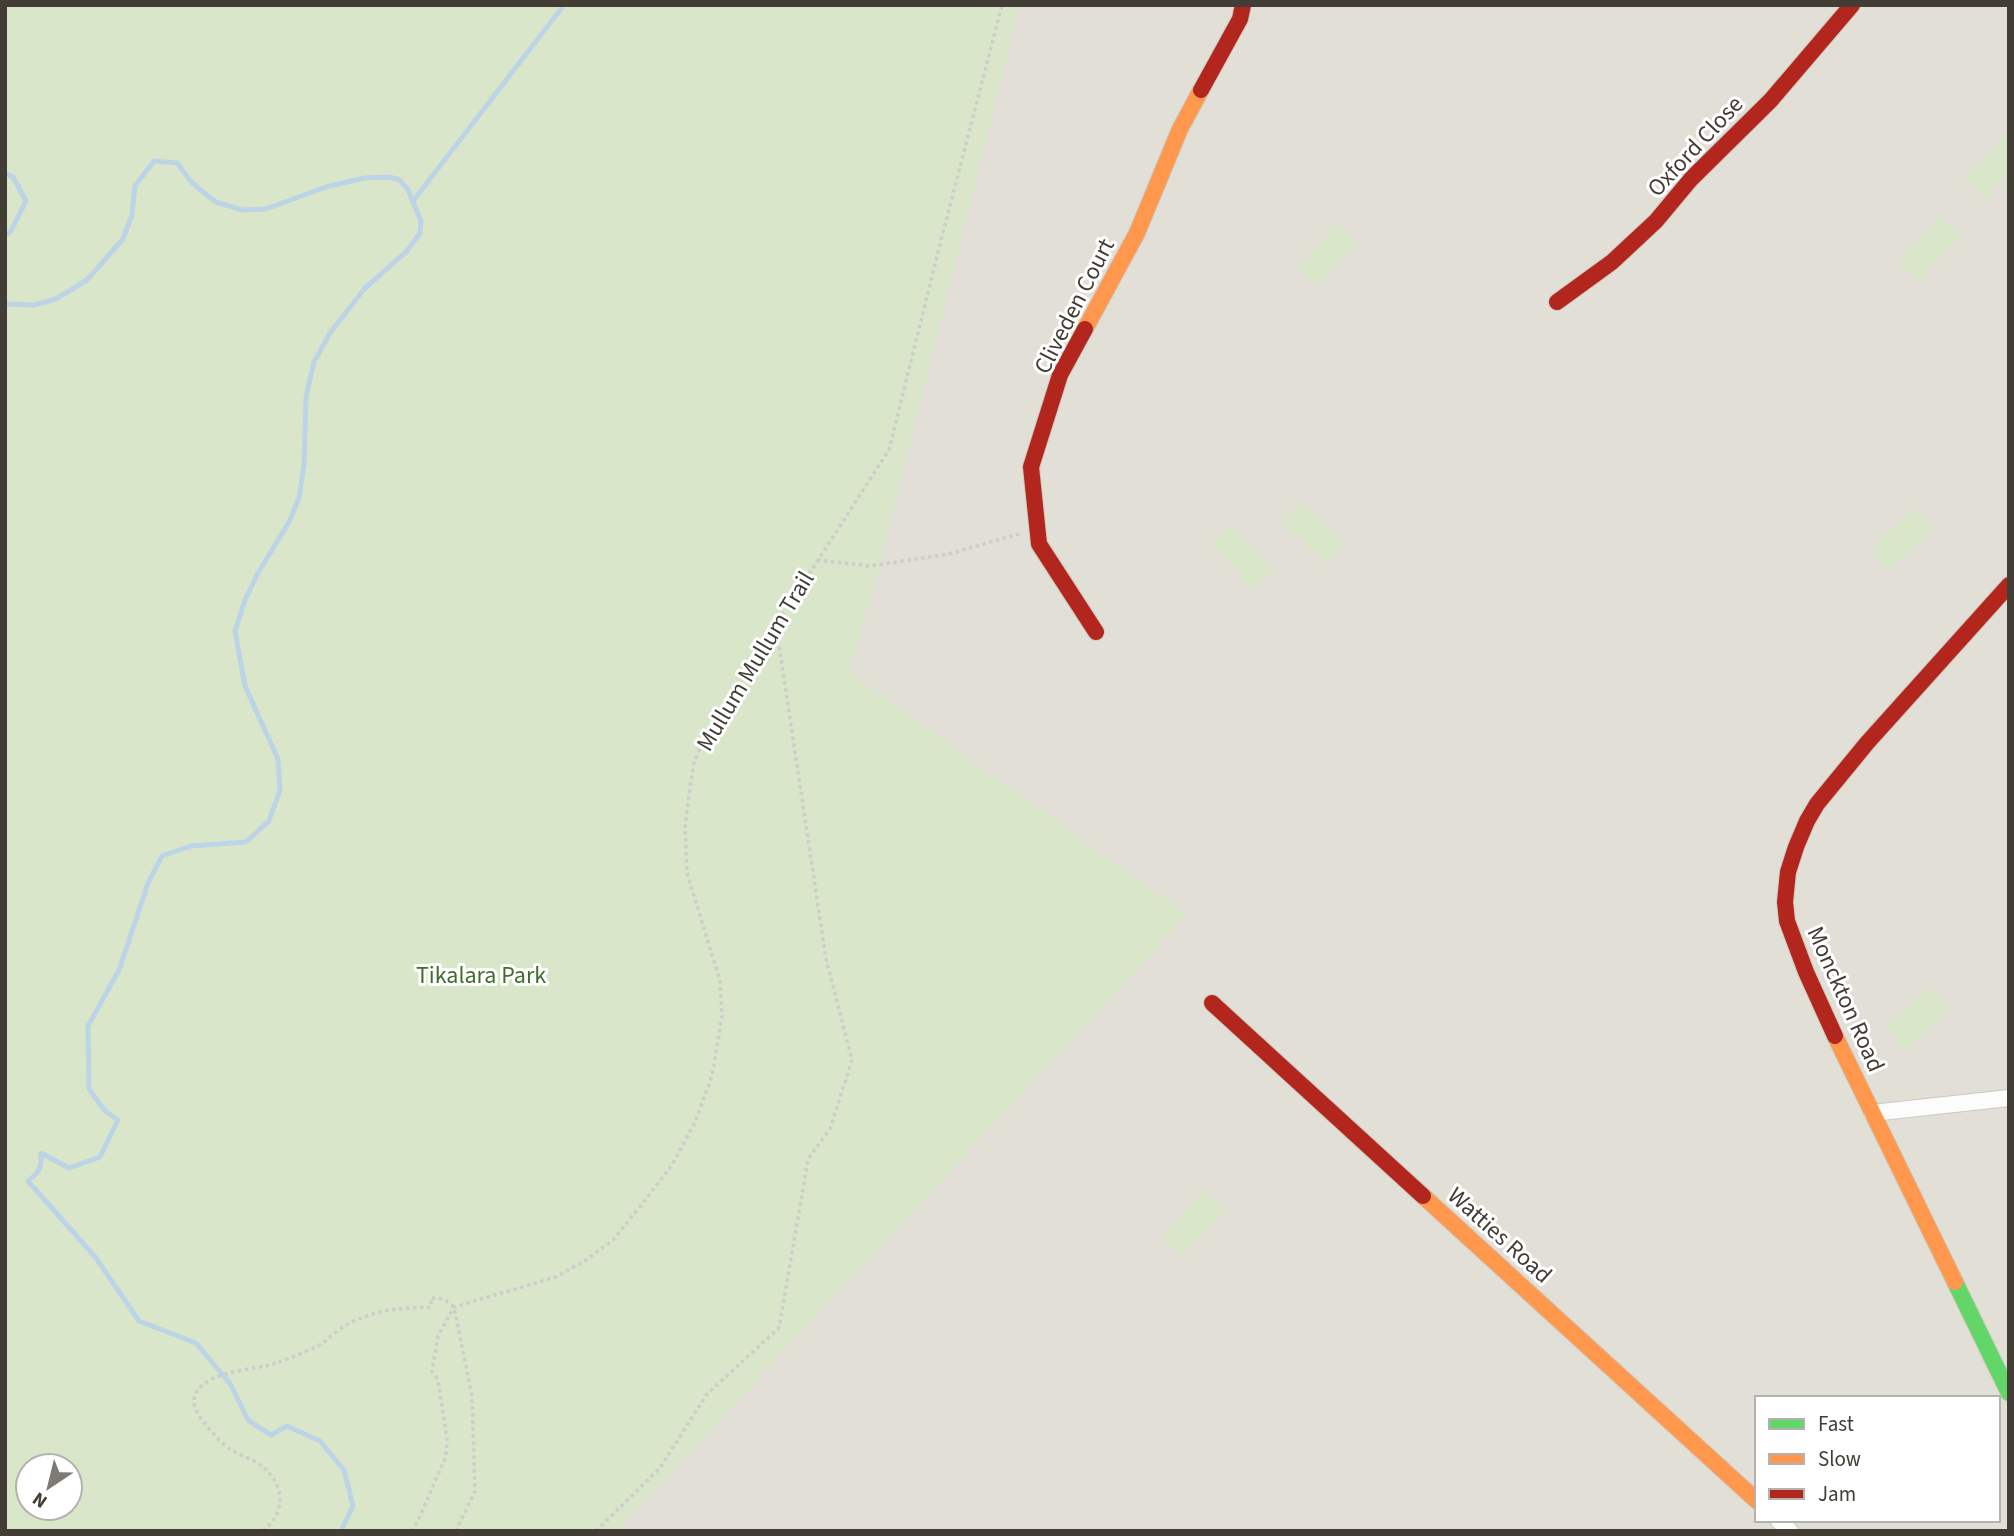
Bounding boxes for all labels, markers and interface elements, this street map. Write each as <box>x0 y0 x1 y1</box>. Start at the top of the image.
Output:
street label: Oxford Close <box>1639 88 1751 205</box>
street label: Cliveden Court <box>1025 232 1124 380</box>
street label: Mullum Mullum Trail <box>688 565 823 758</box>
street label: Monckton Road <box>1798 921 1893 1078</box>
park label: Tikalara Park <box>416 958 546 993</box>
street label: Watties Road <box>1440 1179 1560 1292</box>
legend <box>1755 1396 2000 1522</box>
text: Fast <box>1818 1409 1854 1439</box>
text: Slow <box>1818 1444 1861 1474</box>
north arrow <box>14 1452 84 1522</box>
text: Jam <box>1818 1479 1856 1509</box>
text: N <box>27 1485 53 1514</box>

